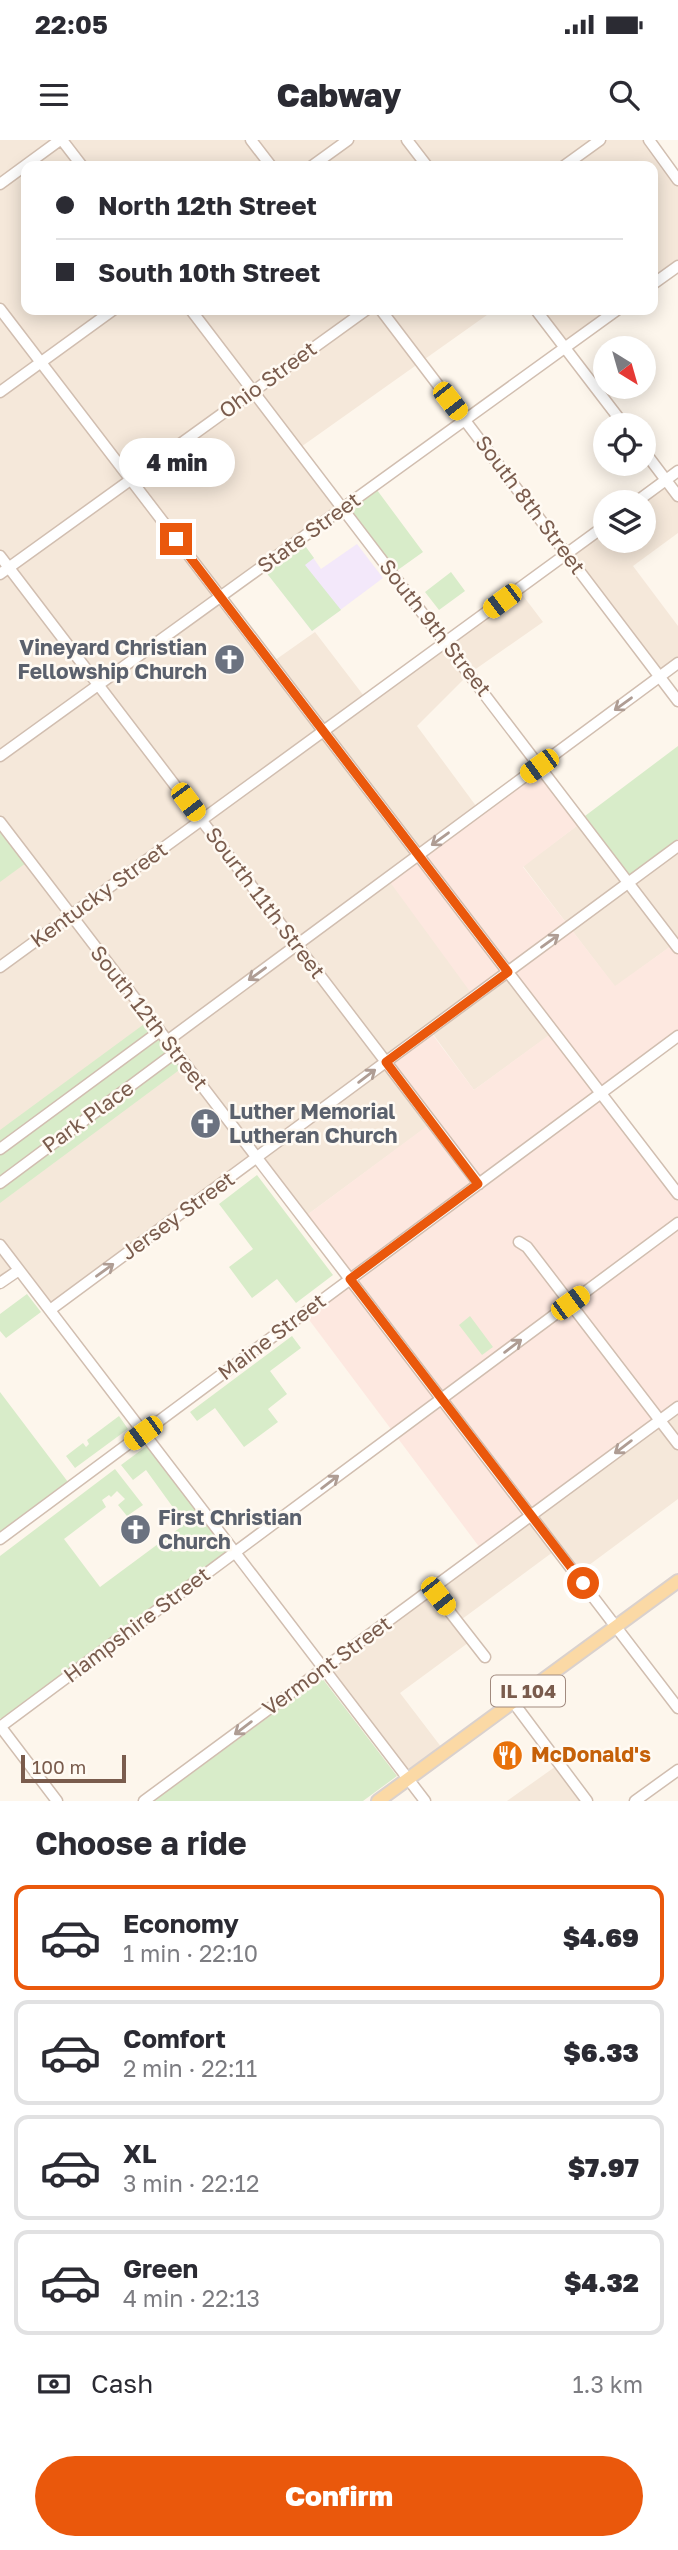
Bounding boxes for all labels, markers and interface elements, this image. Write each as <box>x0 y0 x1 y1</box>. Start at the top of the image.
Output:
text: 22:05 <box>35 9 108 40</box>
icon: menu <box>35 76 73 114</box>
text: Cabway <box>277 76 401 114</box>
icon: search <box>605 76 643 114</box>
text: North 12th Street <box>98 190 317 221</box>
text: South 10th Street <box>98 257 320 288</box>
street label: Ohio Street <box>214 335 321 423</box>
north arrow <box>593 336 656 399</box>
map controls <box>593 336 656 553</box>
car <box>429 378 472 424</box>
button: locate <box>593 413 656 476</box>
street label: South 8th Street <box>470 430 591 579</box>
callout: 4 min <box>118 438 234 486</box>
text: 4 min <box>147 448 207 476</box>
street label: State Street <box>252 486 365 578</box>
button: layers <box>593 490 656 553</box>
route end <box>160 523 192 555</box>
street label: South 9th Street <box>374 554 497 701</box>
car <box>479 580 526 622</box>
place label: Vineyard Christian Fellowship Church <box>17 634 207 684</box>
church icon: Vineyard Christian Fellowship Church <box>213 643 247 677</box>
one-way arrow <box>614 697 633 711</box>
car <box>516 745 563 787</box>
car <box>167 779 210 825</box>
street label: Sourth 11th Street <box>200 821 331 983</box>
one-way arrow <box>431 832 450 846</box>
street label: Kentucky Street <box>25 836 172 953</box>
one-way arrow <box>540 934 559 948</box>
street label: South 12th Street <box>85 940 214 1095</box>
one-way arrow <box>248 967 267 981</box>
one-way arrow <box>357 1069 376 1083</box>
street label: Park Place <box>37 1074 138 1158</box>
place label: Luther Memorial Lutheran Church <box>229 1098 398 1148</box>
church icon: Luther Memorial Lutheran Church <box>189 1107 223 1141</box>
street label: Jersey Street <box>116 1165 239 1265</box>
one-way arrow <box>95 1262 114 1277</box>
car <box>547 1282 594 1324</box>
street label: Maine Street <box>212 1287 330 1385</box>
one-way arrow <box>503 1339 522 1354</box>
car <box>120 1412 167 1454</box>
one-way arrow <box>614 1440 633 1455</box>
one-way arrow <box>320 1474 339 1489</box>
place label: First Christian Church <box>158 1504 302 1554</box>
church icon: First Christian Church <box>118 1513 152 1547</box>
street label: Hampshire Street <box>58 1561 215 1688</box>
route start <box>567 1567 599 1599</box>
car <box>417 1573 460 1619</box>
street label: Vermont Street <box>257 1610 396 1721</box>
road number: IL 104 <box>491 1676 565 1707</box>
one-way arrow <box>234 1721 253 1735</box>
restaurant icon: McDonald's <box>491 1738 525 1772</box>
place label: McDonald's <box>531 1741 651 1767</box>
scale bar <box>21 1752 126 1784</box>
text: 100 m <box>32 1755 86 1778</box>
text: Choose a ride <box>35 1824 247 1862</box>
icon: car <box>39 1906 102 1969</box>
text: Economy <box>123 1908 239 1939</box>
text: $4.69 <box>563 1922 639 1953</box>
text: 1 min · 22:10 <box>123 1939 258 1967</box>
icon: car <box>39 2021 102 2084</box>
text: Comfort <box>123 2023 226 2054</box>
text: $6.33 <box>563 2037 639 2068</box>
text: 2 min · 22:11 <box>123 2054 257 2082</box>
icon: car <box>39 2136 102 2199</box>
text: XL <box>123 2138 157 2169</box>
text: $7.97 <box>568 2152 639 2183</box>
text: 3 min · 22:12 <box>123 2169 259 2197</box>
icon: car <box>39 2251 102 2314</box>
text: Green <box>123 2253 198 2284</box>
text: $4.32 <box>564 2267 639 2298</box>
text: 4 min · 22:13 <box>123 2284 260 2312</box>
icon: cash <box>35 2365 73 2403</box>
text: Cash <box>91 2368 153 2399</box>
text: 1.3 km <box>572 2370 643 2398</box>
button: Confirm <box>35 2456 643 2536</box>

